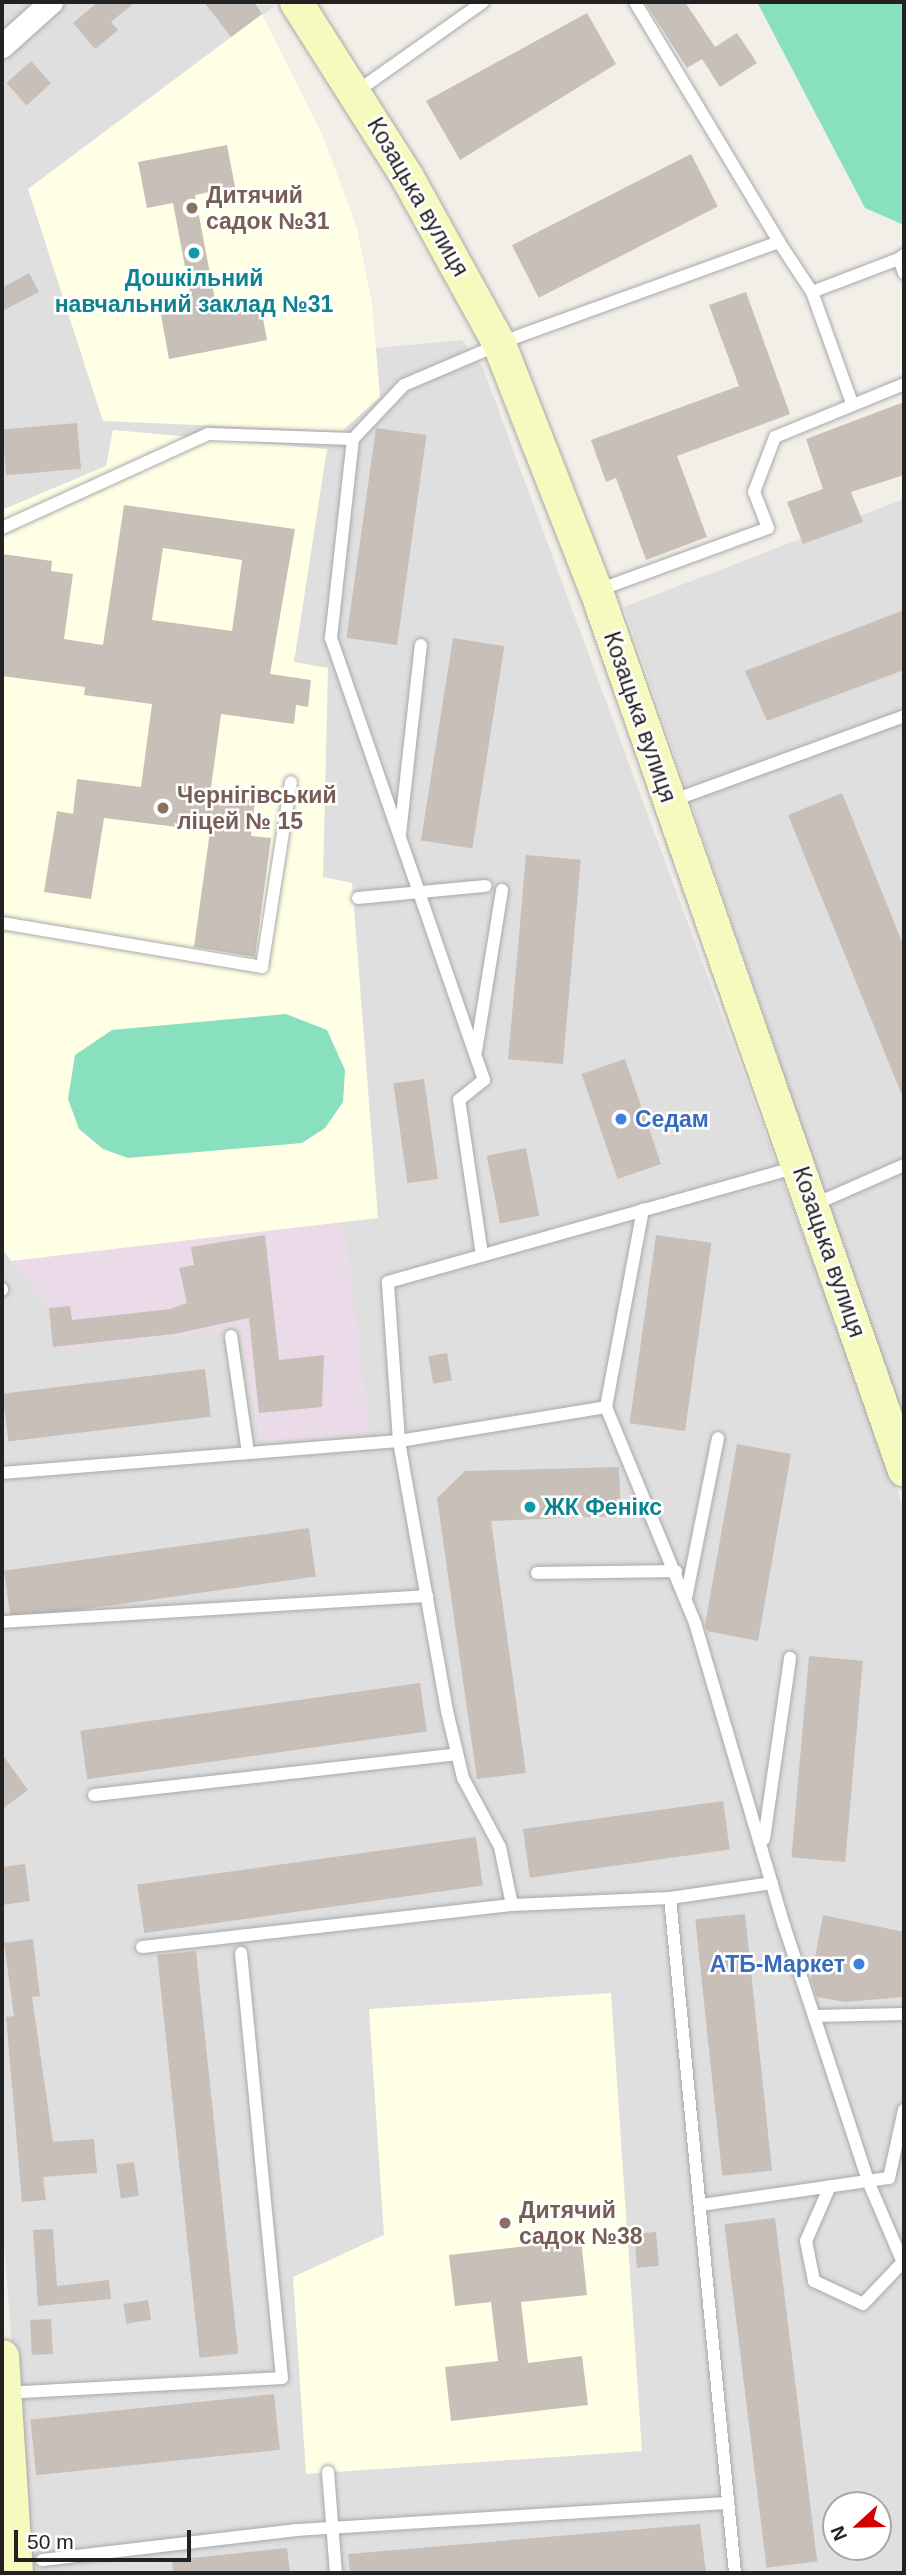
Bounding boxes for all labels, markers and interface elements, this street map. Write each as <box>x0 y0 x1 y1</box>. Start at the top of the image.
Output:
street label: Козацька вулиця <box>361 113 475 281</box>
place label: Дитячий садок №31 <box>206 181 330 235</box>
marker: Дитячий садок №31 <box>184 200 200 216</box>
marker: Дошкільний навчальний заклад №31 <box>186 245 202 261</box>
place label: Дошкільний навчальний заклад №31 <box>55 264 333 318</box>
street label: Козацька вулиця <box>598 628 682 806</box>
place label: Чернігівський ліцей № 15 <box>177 781 337 835</box>
marker: Чернігівський ліцей № 15 <box>155 800 171 816</box>
place label: Седам <box>635 1105 709 1133</box>
marker: Седам <box>613 1111 629 1127</box>
street label: Козацька вулиця <box>787 1163 871 1341</box>
place label: ЖК Фенікс <box>544 1493 662 1521</box>
marker: ЖК Фенікс <box>522 1499 538 1515</box>
place label: АТБ-Маркет <box>710 1950 845 1978</box>
marker: АТБ-Маркет <box>851 1956 867 1972</box>
place label: Дитячий садок №38 <box>519 2196 643 2250</box>
marker: Дитячий садок №38 <box>497 2215 513 2231</box>
north arrow <box>822 2491 892 2561</box>
scale bar <box>18 2516 194 2560</box>
text: N <box>827 2523 851 2544</box>
text: 50 m <box>27 2530 74 2553</box>

